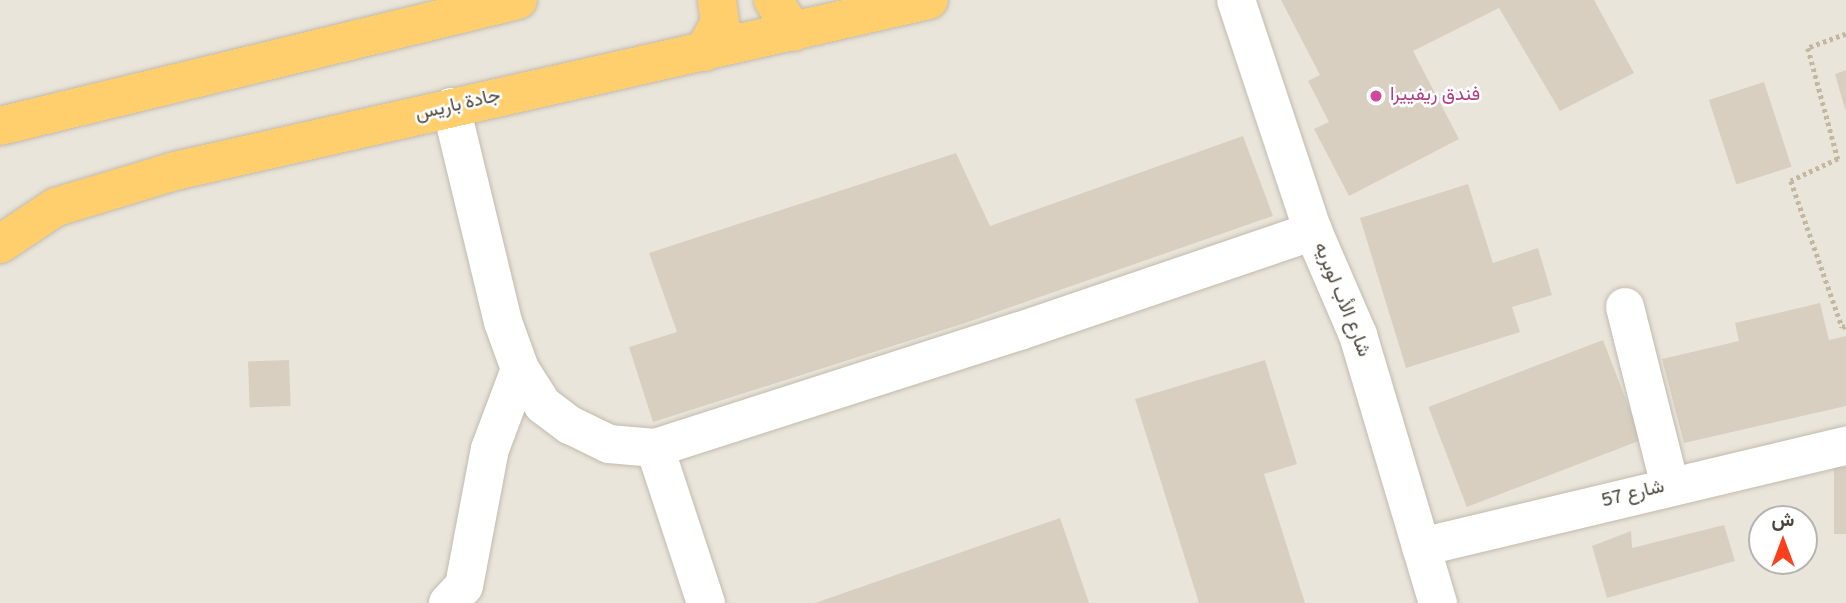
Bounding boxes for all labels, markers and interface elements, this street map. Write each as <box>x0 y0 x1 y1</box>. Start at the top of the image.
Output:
street label: جادة باريس <box>413 85 503 127</box>
place label: فندق ريفييرا <box>1390 85 1480 107</box>
marker: فندق ريفييرا <box>1368 88 1384 104</box>
street label: شارع الأب لوبريه <box>1308 239 1374 361</box>
street label: شارع 57 <box>1599 476 1667 514</box>
north arrow <box>1748 505 1818 575</box>
text: ش <box>1772 509 1794 533</box>

